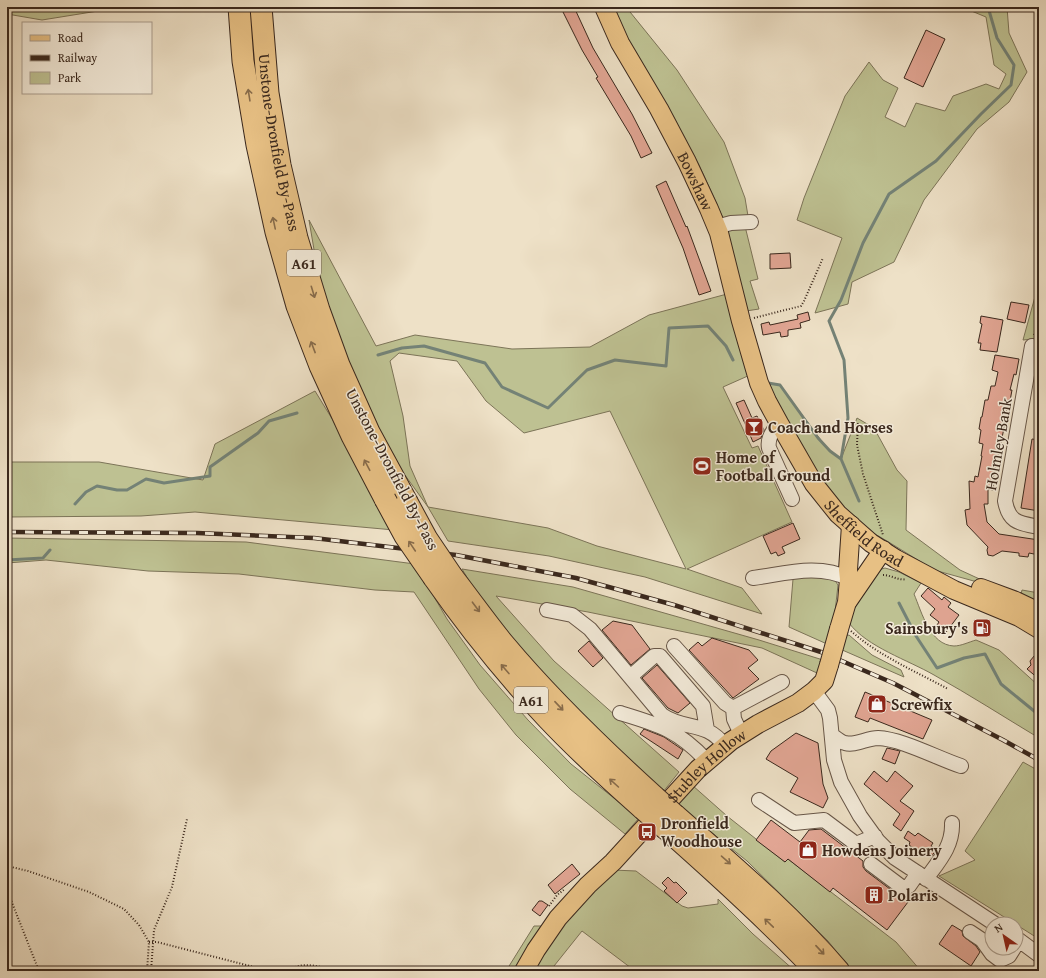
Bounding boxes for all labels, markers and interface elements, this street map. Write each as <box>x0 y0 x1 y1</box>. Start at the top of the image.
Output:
legend <box>22 22 152 94</box>
text: Road <box>58 29 84 46</box>
text: Railway <box>58 49 97 66</box>
street label: Unstone-Dronfield By-Pass <box>253 53 307 234</box>
text: Park <box>58 69 82 86</box>
one-way arrow <box>245 89 253 102</box>
street label: Bowshaw <box>672 147 720 215</box>
one-way arrow <box>269 217 277 230</box>
road number: A61 <box>287 250 321 276</box>
one-way arrow <box>310 286 317 299</box>
one-way arrow <box>308 341 316 353</box>
street label: Unstone-Dronfield By-Pass <box>340 384 446 554</box>
street label: Holmley Bank <box>978 395 1018 492</box>
place label: Coach and Horses <box>768 415 893 439</box>
bar icon: Coach and Horses <box>743 416 765 438</box>
place label: Home of Football Ground <box>716 445 831 487</box>
sports icon: Home of Football Ground <box>691 455 713 477</box>
one-way arrow <box>362 459 370 471</box>
street label: Sheffield Road <box>819 494 908 573</box>
one-way arrow <box>408 541 416 552</box>
one-way arrow <box>471 601 480 612</box>
place label: Sainsbury's <box>885 616 968 640</box>
fuel station icon: Sainsbury's <box>971 617 993 639</box>
one-way arrow <box>500 664 509 674</box>
road number: A61 <box>514 687 548 713</box>
place label: Screwfix <box>891 692 953 716</box>
shop icon: Screwfix <box>866 693 888 715</box>
one-way arrow <box>555 701 564 711</box>
street label: Stubley Hollow <box>661 722 751 808</box>
one-way arrow <box>609 779 619 788</box>
place label: Dronfield Woodhouse <box>661 811 742 853</box>
bus stop icon: Dronfield Woodhouse <box>636 821 658 843</box>
place label: Howdens Joinery <box>822 838 942 862</box>
shop icon: Howdens Joinery <box>797 839 819 861</box>
one-way arrow <box>721 855 731 864</box>
place label: Polaris <box>888 883 938 907</box>
building icon: Polaris <box>863 884 885 906</box>
north arrow <box>984 916 1024 956</box>
one-way arrow <box>764 919 774 928</box>
text: N <box>991 919 1006 936</box>
one-way arrow <box>815 944 824 955</box>

